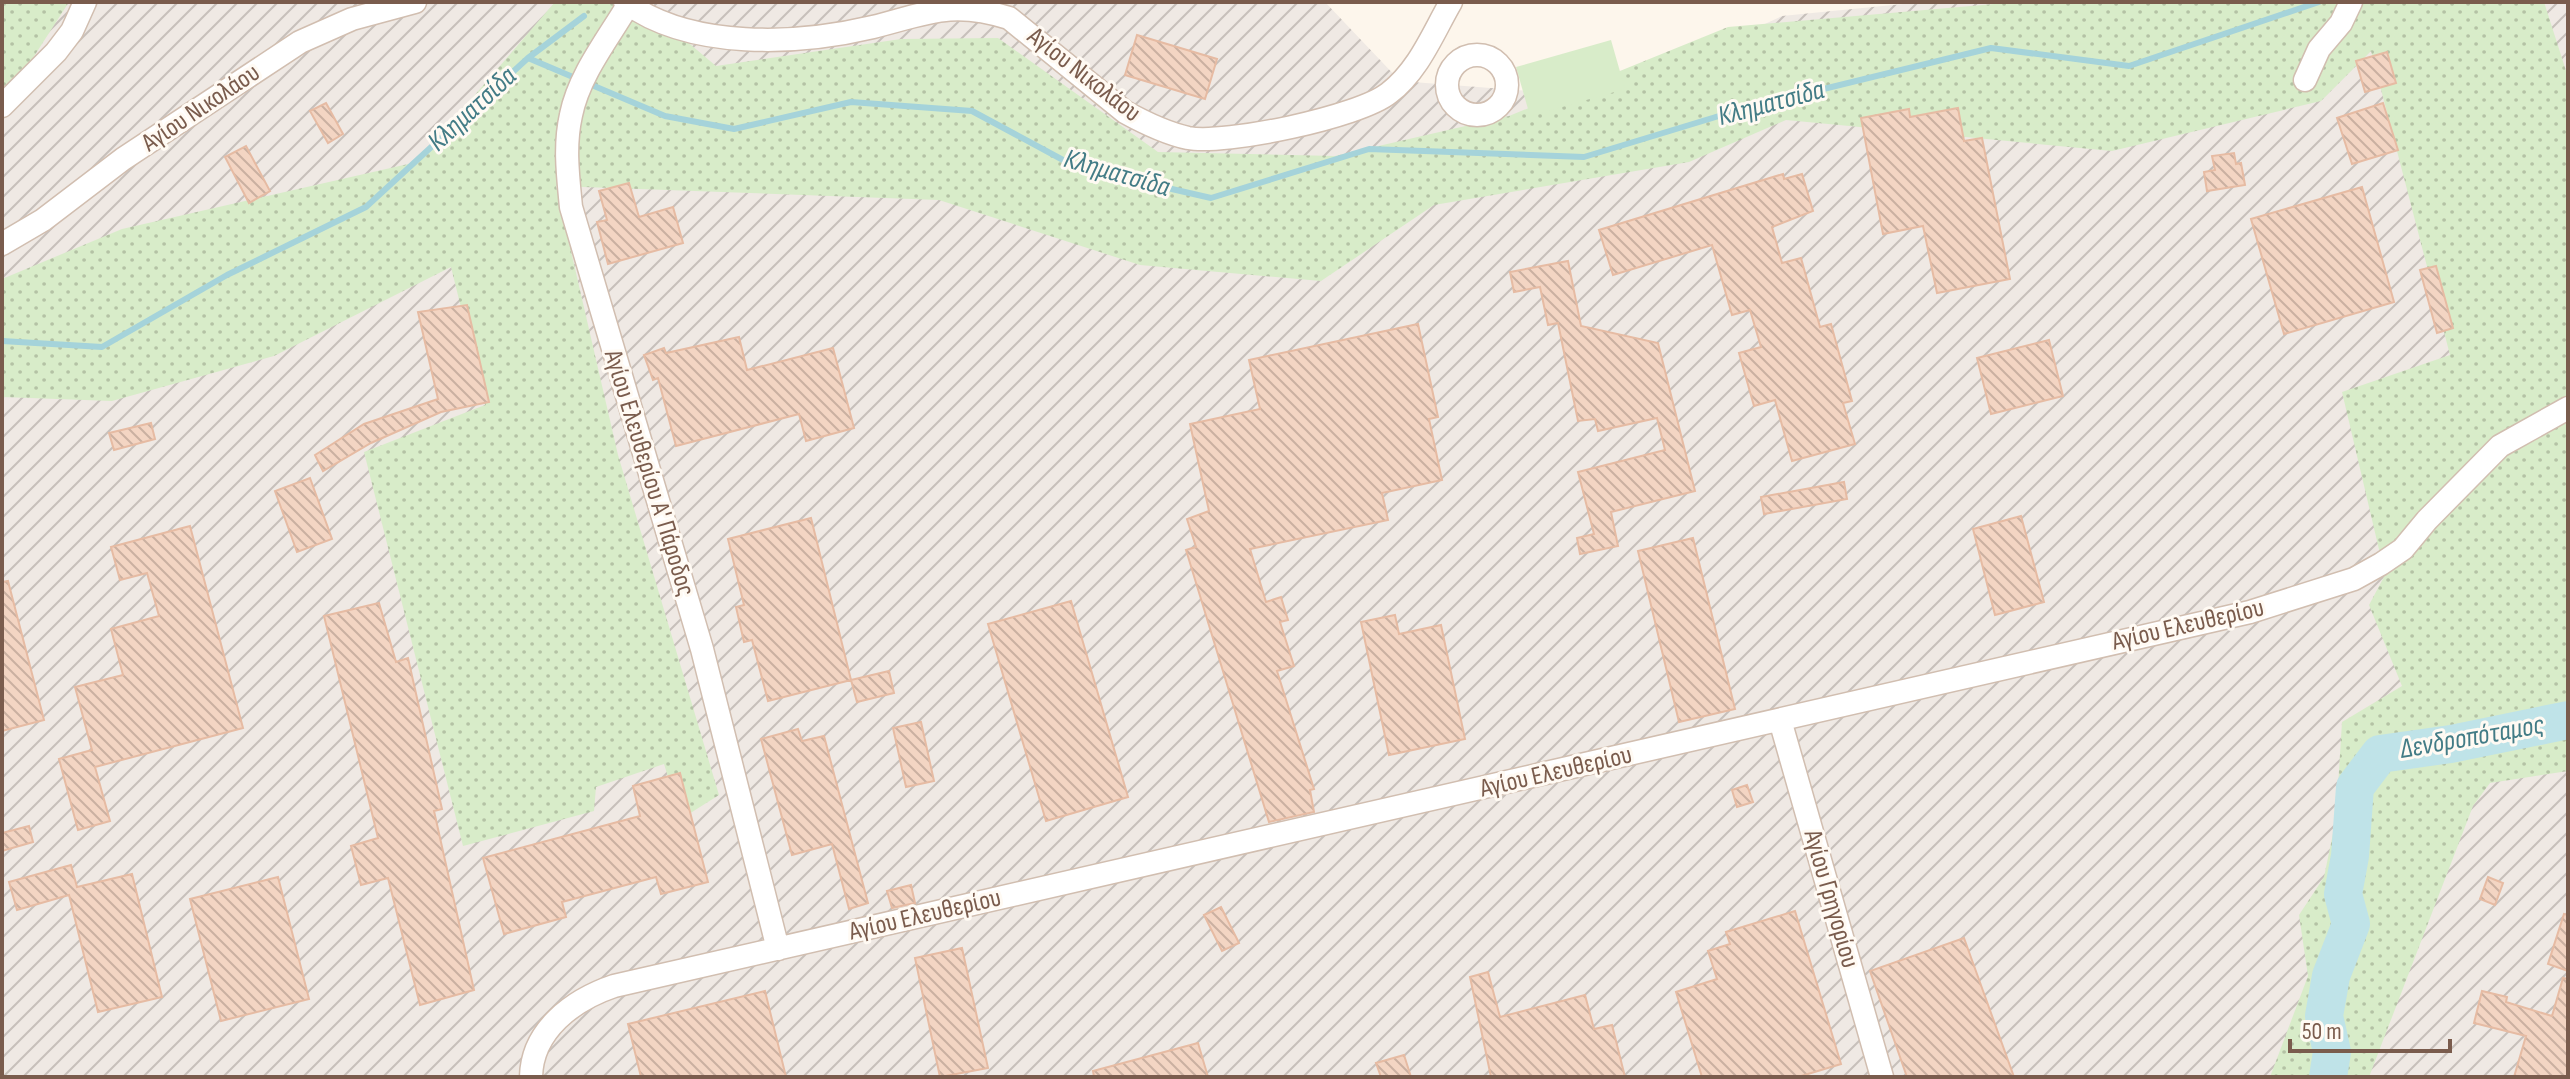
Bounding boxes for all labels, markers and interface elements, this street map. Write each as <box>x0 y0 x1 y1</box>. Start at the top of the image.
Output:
street label: Αγίου Νικολάου <box>1020 21 1147 129</box>
street label: Αγίου Νικολάου <box>135 57 266 159</box>
water label: Κληματσίδα <box>421 60 523 158</box>
water label: Κληματσίδα <box>1714 73 1828 133</box>
water label: Κληματσίδα <box>1060 142 1174 204</box>
street label: Αγίου Ελευθερίου Α' Πάροδος <box>596 345 701 600</box>
street label: Αγίου Ελευθερίου <box>2108 592 2267 658</box>
water label: Δενδροπόταμος <box>2397 708 2547 766</box>
street label: Αγίου Ελευθερίου <box>1476 739 1635 805</box>
street label: Αγίου Γρηγορίου <box>1796 826 1865 972</box>
street label: Αγίου Ελευθερίου <box>845 882 1004 948</box>
scale bar <box>2290 1003 2450 1053</box>
text: 50 m <box>2302 1017 2342 1046</box>

